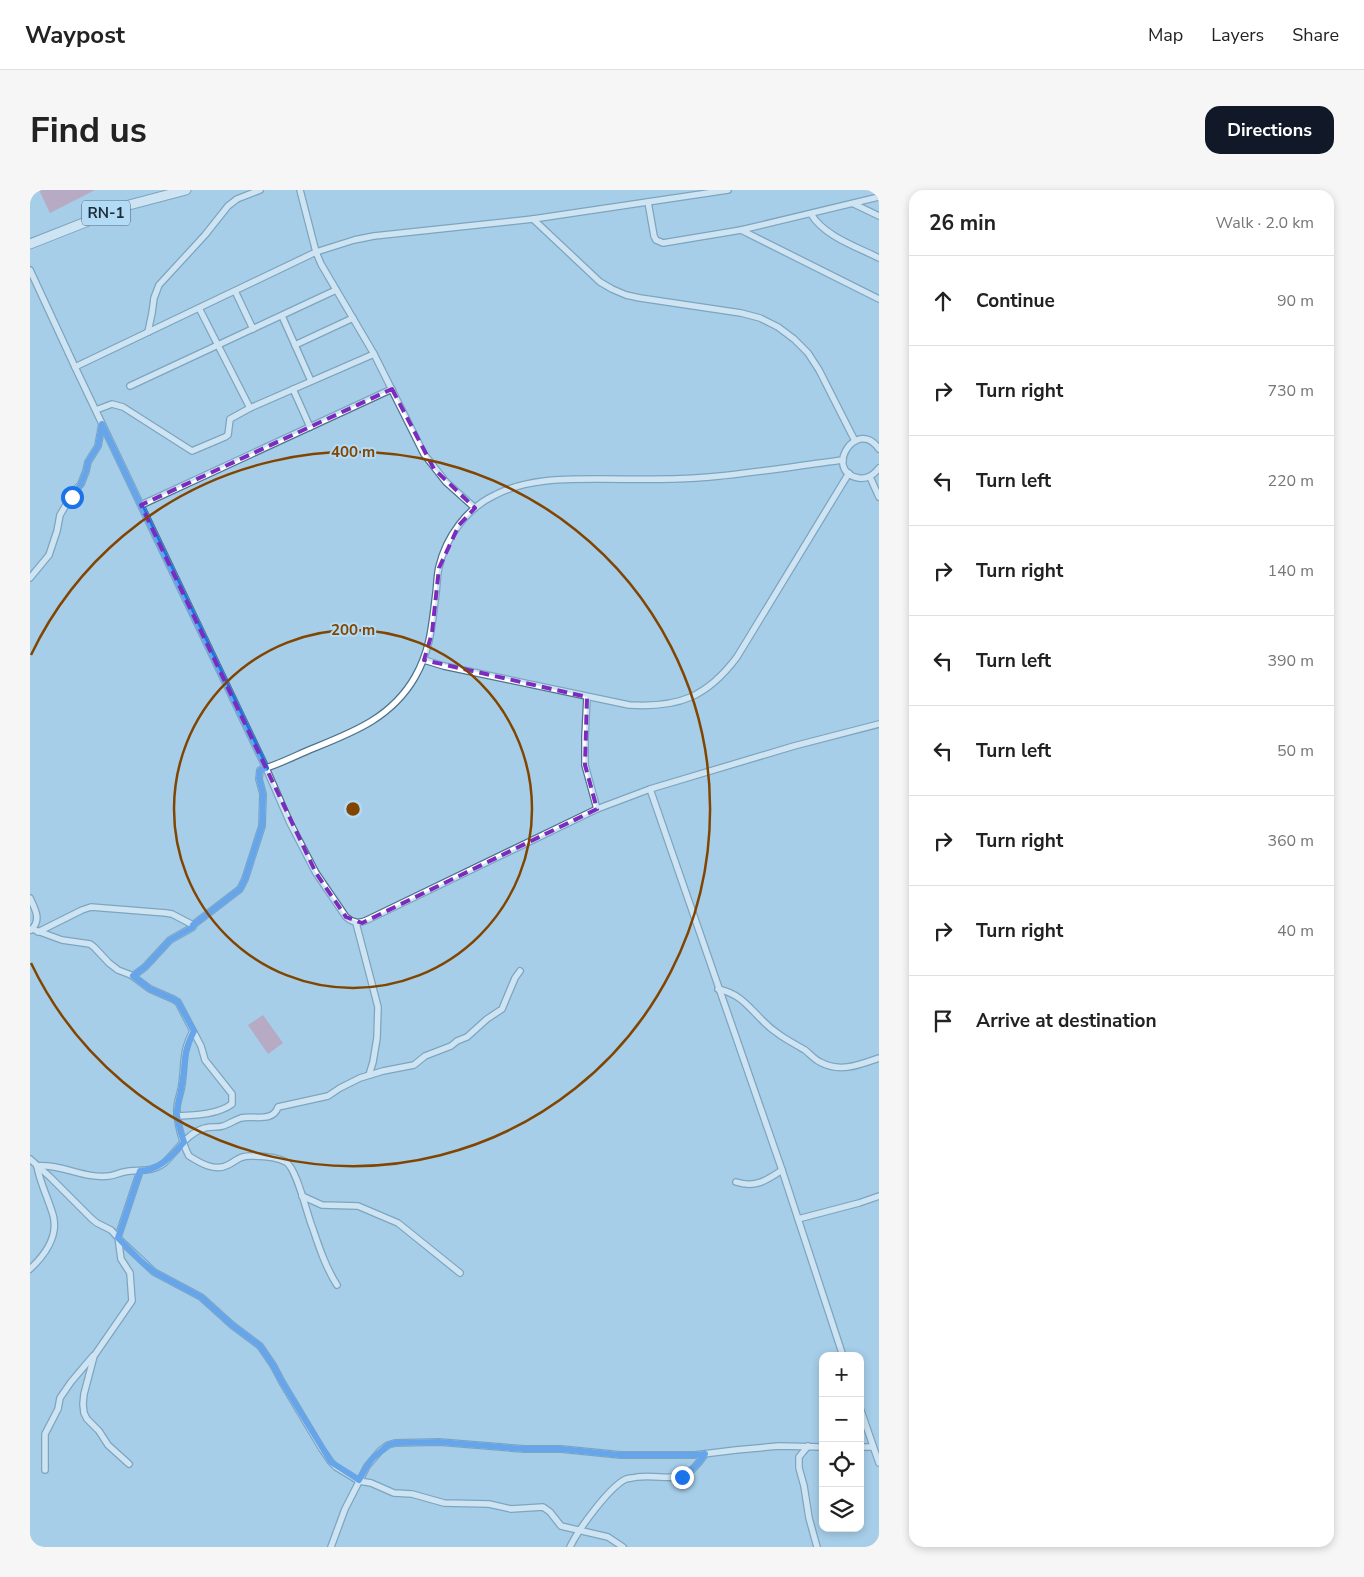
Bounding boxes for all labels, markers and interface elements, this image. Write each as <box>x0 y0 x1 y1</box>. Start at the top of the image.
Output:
text: Waypost <box>25 19 125 51</box>
text: Map <box>1148 23 1183 47</box>
text: Layers <box>1211 23 1264 47</box>
text: Share <box>1292 23 1339 47</box>
button: Directions <box>1205 106 1334 154</box>
text: Find us <box>30 107 147 154</box>
road number: RN-1 <box>82 200 130 226</box>
text: 26 min <box>929 209 996 237</box>
text: Walk · 2.0 km <box>1216 212 1314 234</box>
icon: ahead <box>929 287 957 315</box>
text: Continue <box>976 288 1055 314</box>
text: 90 m <box>1277 290 1314 312</box>
icon: right <box>929 377 957 405</box>
text: Turn right <box>976 378 1063 404</box>
text: 730 m <box>1267 380 1314 402</box>
text: 400 m <box>331 442 375 462</box>
icon: left <box>929 467 957 495</box>
text: Turn left <box>976 468 1051 494</box>
text: 220 m <box>1267 470 1314 492</box>
route start <box>61 486 84 509</box>
icon: right <box>929 557 957 585</box>
text: Turn right <box>976 558 1063 584</box>
text: 140 m <box>1267 560 1314 582</box>
text: 200 m <box>331 620 375 640</box>
icon: left <box>929 647 957 675</box>
text: Turn left <box>976 648 1051 674</box>
text: 390 m <box>1267 650 1314 672</box>
icon: left <box>929 737 957 765</box>
text: Turn left <box>976 738 1051 764</box>
text: 50 m <box>1277 740 1314 762</box>
centre of rings <box>344 800 362 818</box>
icon: right <box>929 827 957 855</box>
text: Turn right <box>976 828 1063 854</box>
text: 360 m <box>1267 830 1314 852</box>
icon: right <box>929 917 957 945</box>
text: Turn right <box>976 918 1063 944</box>
text: 40 m <box>1277 920 1314 942</box>
icon: arrive <box>929 1007 957 1035</box>
text: Arrive at destination <box>976 1008 1157 1034</box>
map controls <box>819 1352 864 1532</box>
button: + <box>819 1352 864 1397</box>
button: − <box>819 1397 864 1442</box>
button: locate <box>819 1442 864 1487</box>
route end <box>671 1466 694 1489</box>
button: layers <box>819 1487 864 1532</box>

